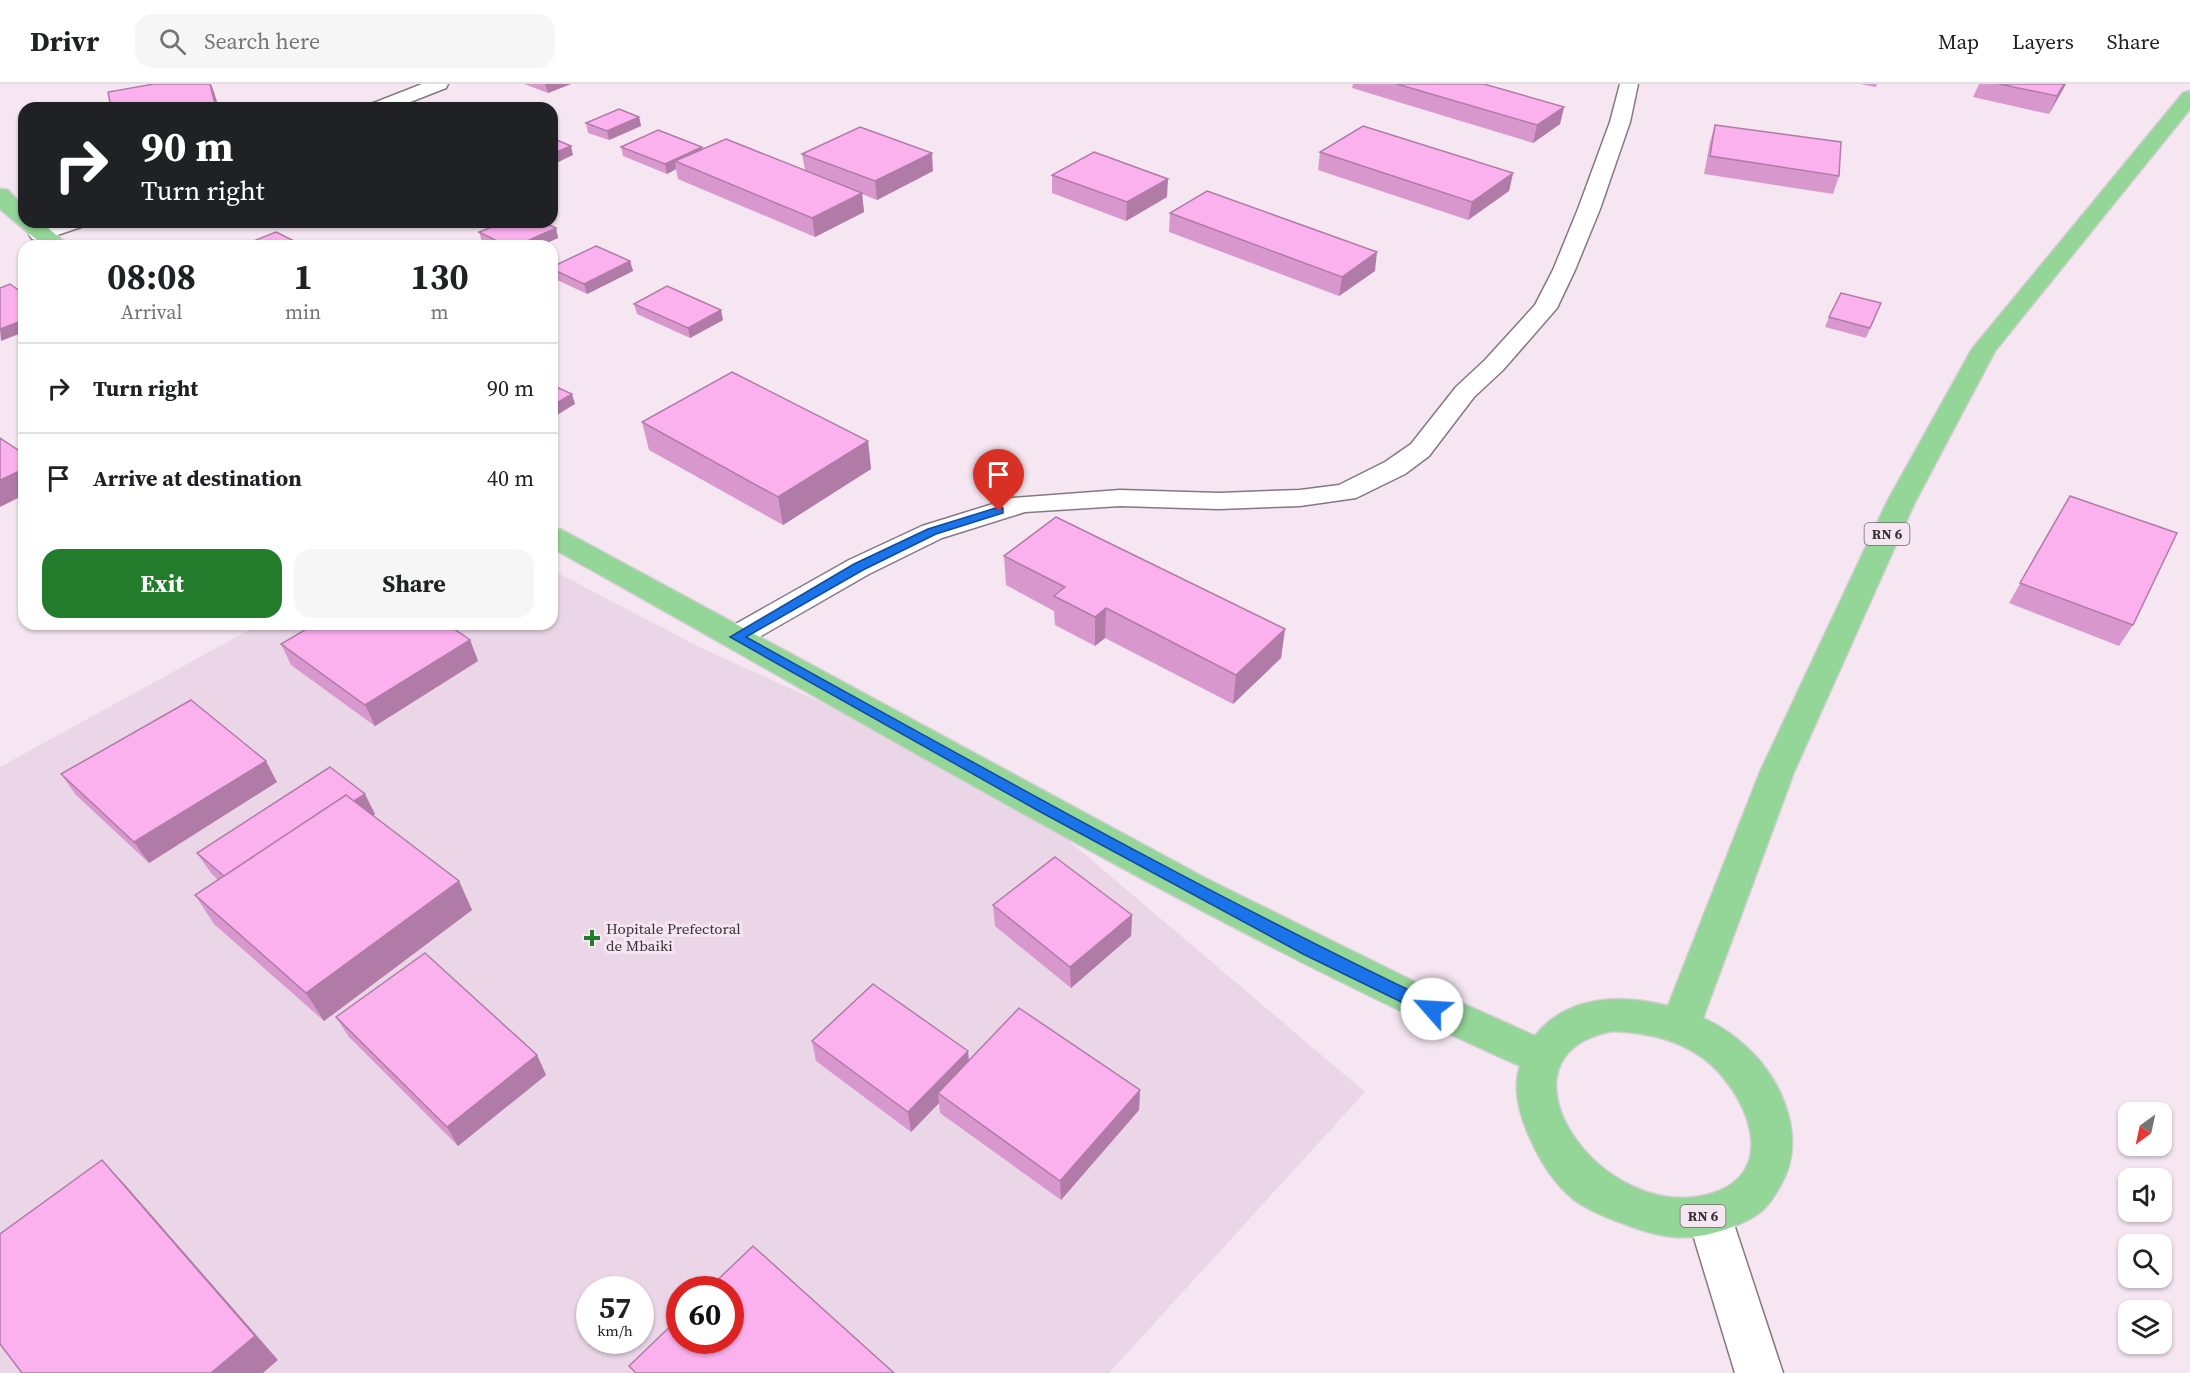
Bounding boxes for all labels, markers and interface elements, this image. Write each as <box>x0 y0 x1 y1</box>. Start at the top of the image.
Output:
search box <box>135 14 555 68</box>
text: Drivr <box>30 22 99 60</box>
icon: search <box>156 25 189 58</box>
text: Search here <box>204 26 320 56</box>
text: Map <box>1938 27 1979 56</box>
text: Layers <box>2012 27 2074 56</box>
text: Share <box>2107 27 2160 56</box>
text: 90 m <box>141 117 234 175</box>
icon: right <box>42 126 120 204</box>
text: Turn right <box>141 172 265 209</box>
text: 08:08 <box>107 252 196 301</box>
text: 1 <box>293 252 313 301</box>
text: 130 <box>410 252 469 301</box>
text: Arrival <box>121 298 182 326</box>
text: min <box>285 298 321 326</box>
text: m <box>431 298 449 326</box>
icon: right <box>42 372 75 405</box>
text: Turn right <box>93 373 198 403</box>
text: 90 m <box>487 373 534 403</box>
pin <box>973 449 1024 511</box>
icon: arrive <box>982 458 1015 491</box>
icon: arrive <box>42 462 75 495</box>
text: Arrive at destination <box>93 463 302 493</box>
text: 40 m <box>487 463 534 493</box>
road number: RN 6 <box>1864 523 1910 545</box>
button: Exit <box>42 549 282 618</box>
button: Share <box>294 549 534 618</box>
place label: Hopitale Prefectoral de Mbaiki <box>606 918 741 956</box>
marker: Hopitale Prefectoral de Mbaiki <box>583 929 601 947</box>
position arrow <box>1400 977 1464 1041</box>
north arrow <box>2118 1102 2172 1156</box>
map controls <box>2118 1102 2172 1354</box>
button: sound <box>2118 1168 2172 1222</box>
road number: RN 6 <box>1680 1205 1726 1227</box>
button: search <box>2118 1234 2172 1288</box>
speed limit sign: 60 <box>666 1276 744 1354</box>
text: 57 <box>599 1287 631 1328</box>
button: layers <box>2118 1300 2172 1354</box>
text: km/h <box>597 1320 633 1341</box>

